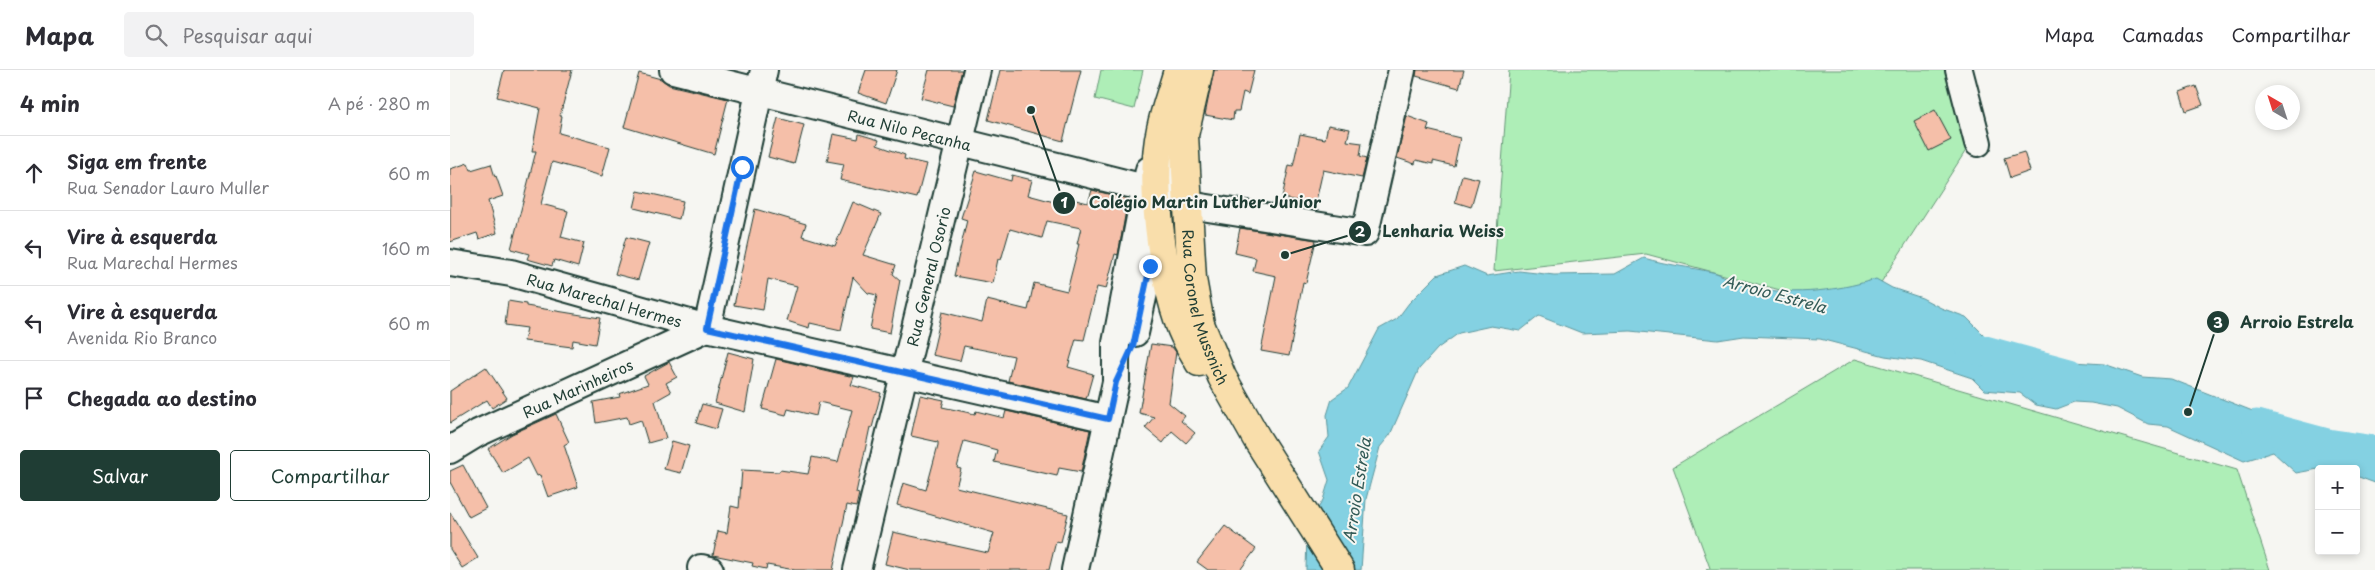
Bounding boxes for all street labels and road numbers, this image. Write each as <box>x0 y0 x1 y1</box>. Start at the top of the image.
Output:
street label: Rua Nilo Peçanha <box>845 103 975 156</box>
street label: Rua General Osorio <box>900 204 955 349</box>
street label: Rua Coronel Mussnich <box>1178 229 1235 389</box>
street label: Rua Marechal Hermes <box>524 267 685 332</box>
street label: Rua Marinheiros <box>518 352 636 423</box>

